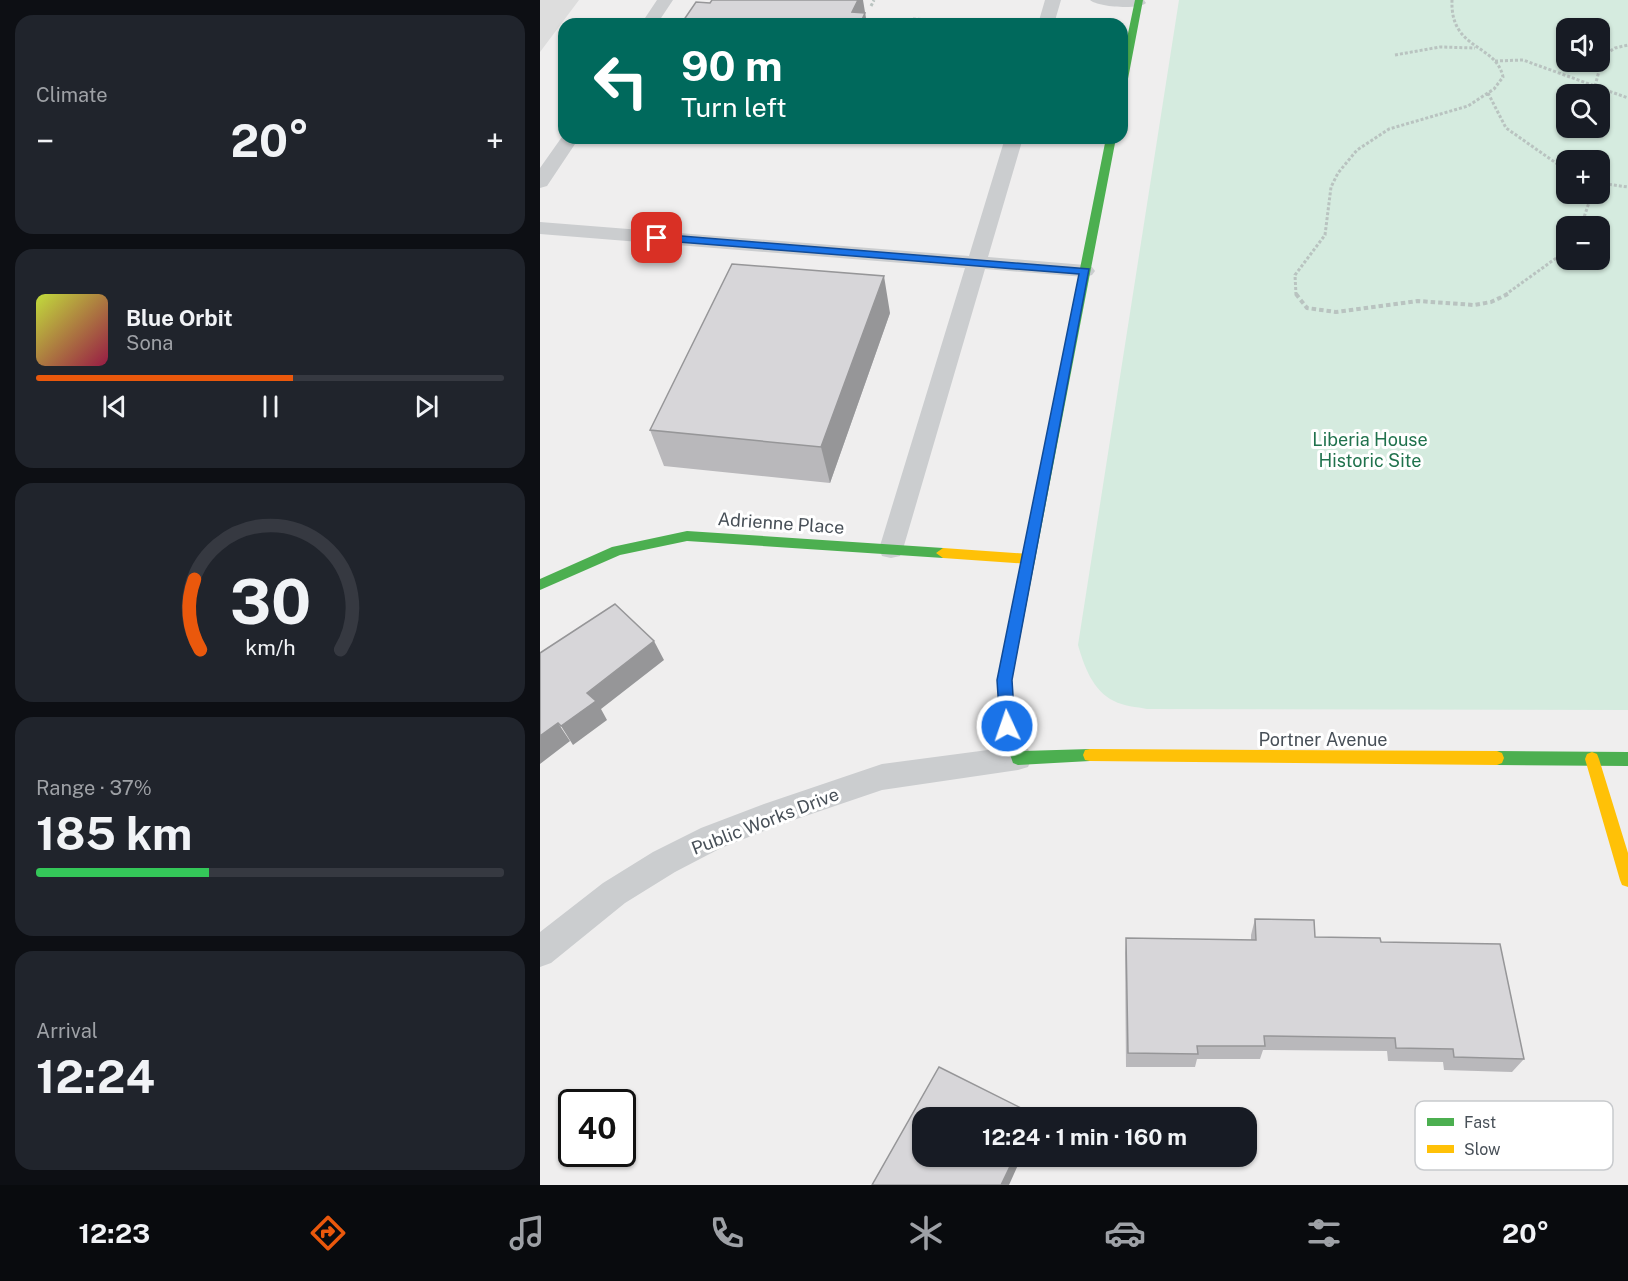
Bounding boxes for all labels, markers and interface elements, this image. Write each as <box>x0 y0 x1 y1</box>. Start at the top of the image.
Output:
map controls <box>1556 18 1610 270</box>
button: sound <box>1556 18 1610 72</box>
text: 90 m <box>681 41 783 90</box>
icon: left <box>582 42 660 120</box>
text: Climate <box>36 83 108 107</box>
button: search <box>1556 84 1610 138</box>
text: Turn left <box>681 91 787 123</box>
text: 20° <box>231 114 309 167</box>
text: − <box>36 122 54 160</box>
text: + <box>486 122 504 160</box>
button: + <box>1556 150 1610 204</box>
pin <box>631 212 682 263</box>
button: − <box>1556 216 1610 270</box>
icon: arrive <box>640 221 673 254</box>
text: Blue Orbit <box>126 305 233 331</box>
text: Sona <box>126 331 173 355</box>
icon: previous <box>98 390 131 423</box>
icon: pause <box>254 390 287 423</box>
icon: next <box>410 390 443 423</box>
park label: Liberia House Historic Site <box>1312 429 1428 471</box>
street label: Adrienne Place <box>717 508 845 538</box>
text: 30 <box>229 565 311 638</box>
text: km/h <box>245 635 295 660</box>
position arrow <box>975 694 1039 758</box>
street label: Portner Avenue <box>1258 729 1388 750</box>
text: Range · 37% <box>36 776 152 800</box>
street label: Public Works Drive <box>688 783 842 859</box>
text: 185 km <box>36 807 192 860</box>
text: Arrival <box>36 1019 98 1043</box>
text: 12:24 <box>36 1050 155 1103</box>
speed limit sign: 40 <box>558 1089 636 1167</box>
legend <box>1415 1101 1613 1170</box>
text: Fast <box>1464 1113 1496 1132</box>
text: 12:24 · 1 min · 160 m <box>982 1124 1187 1150</box>
text: Slow <box>1464 1140 1501 1159</box>
icon: directions <box>307 1212 349 1254</box>
icon: music <box>506 1212 548 1254</box>
icon: phone <box>706 1212 748 1254</box>
icon: climate <box>905 1212 947 1254</box>
icon: car <box>1104 1212 1146 1254</box>
icon: filters <box>1303 1212 1345 1254</box>
text: 12:23 <box>79 1217 150 1249</box>
text: 20° <box>1502 1217 1549 1249</box>

